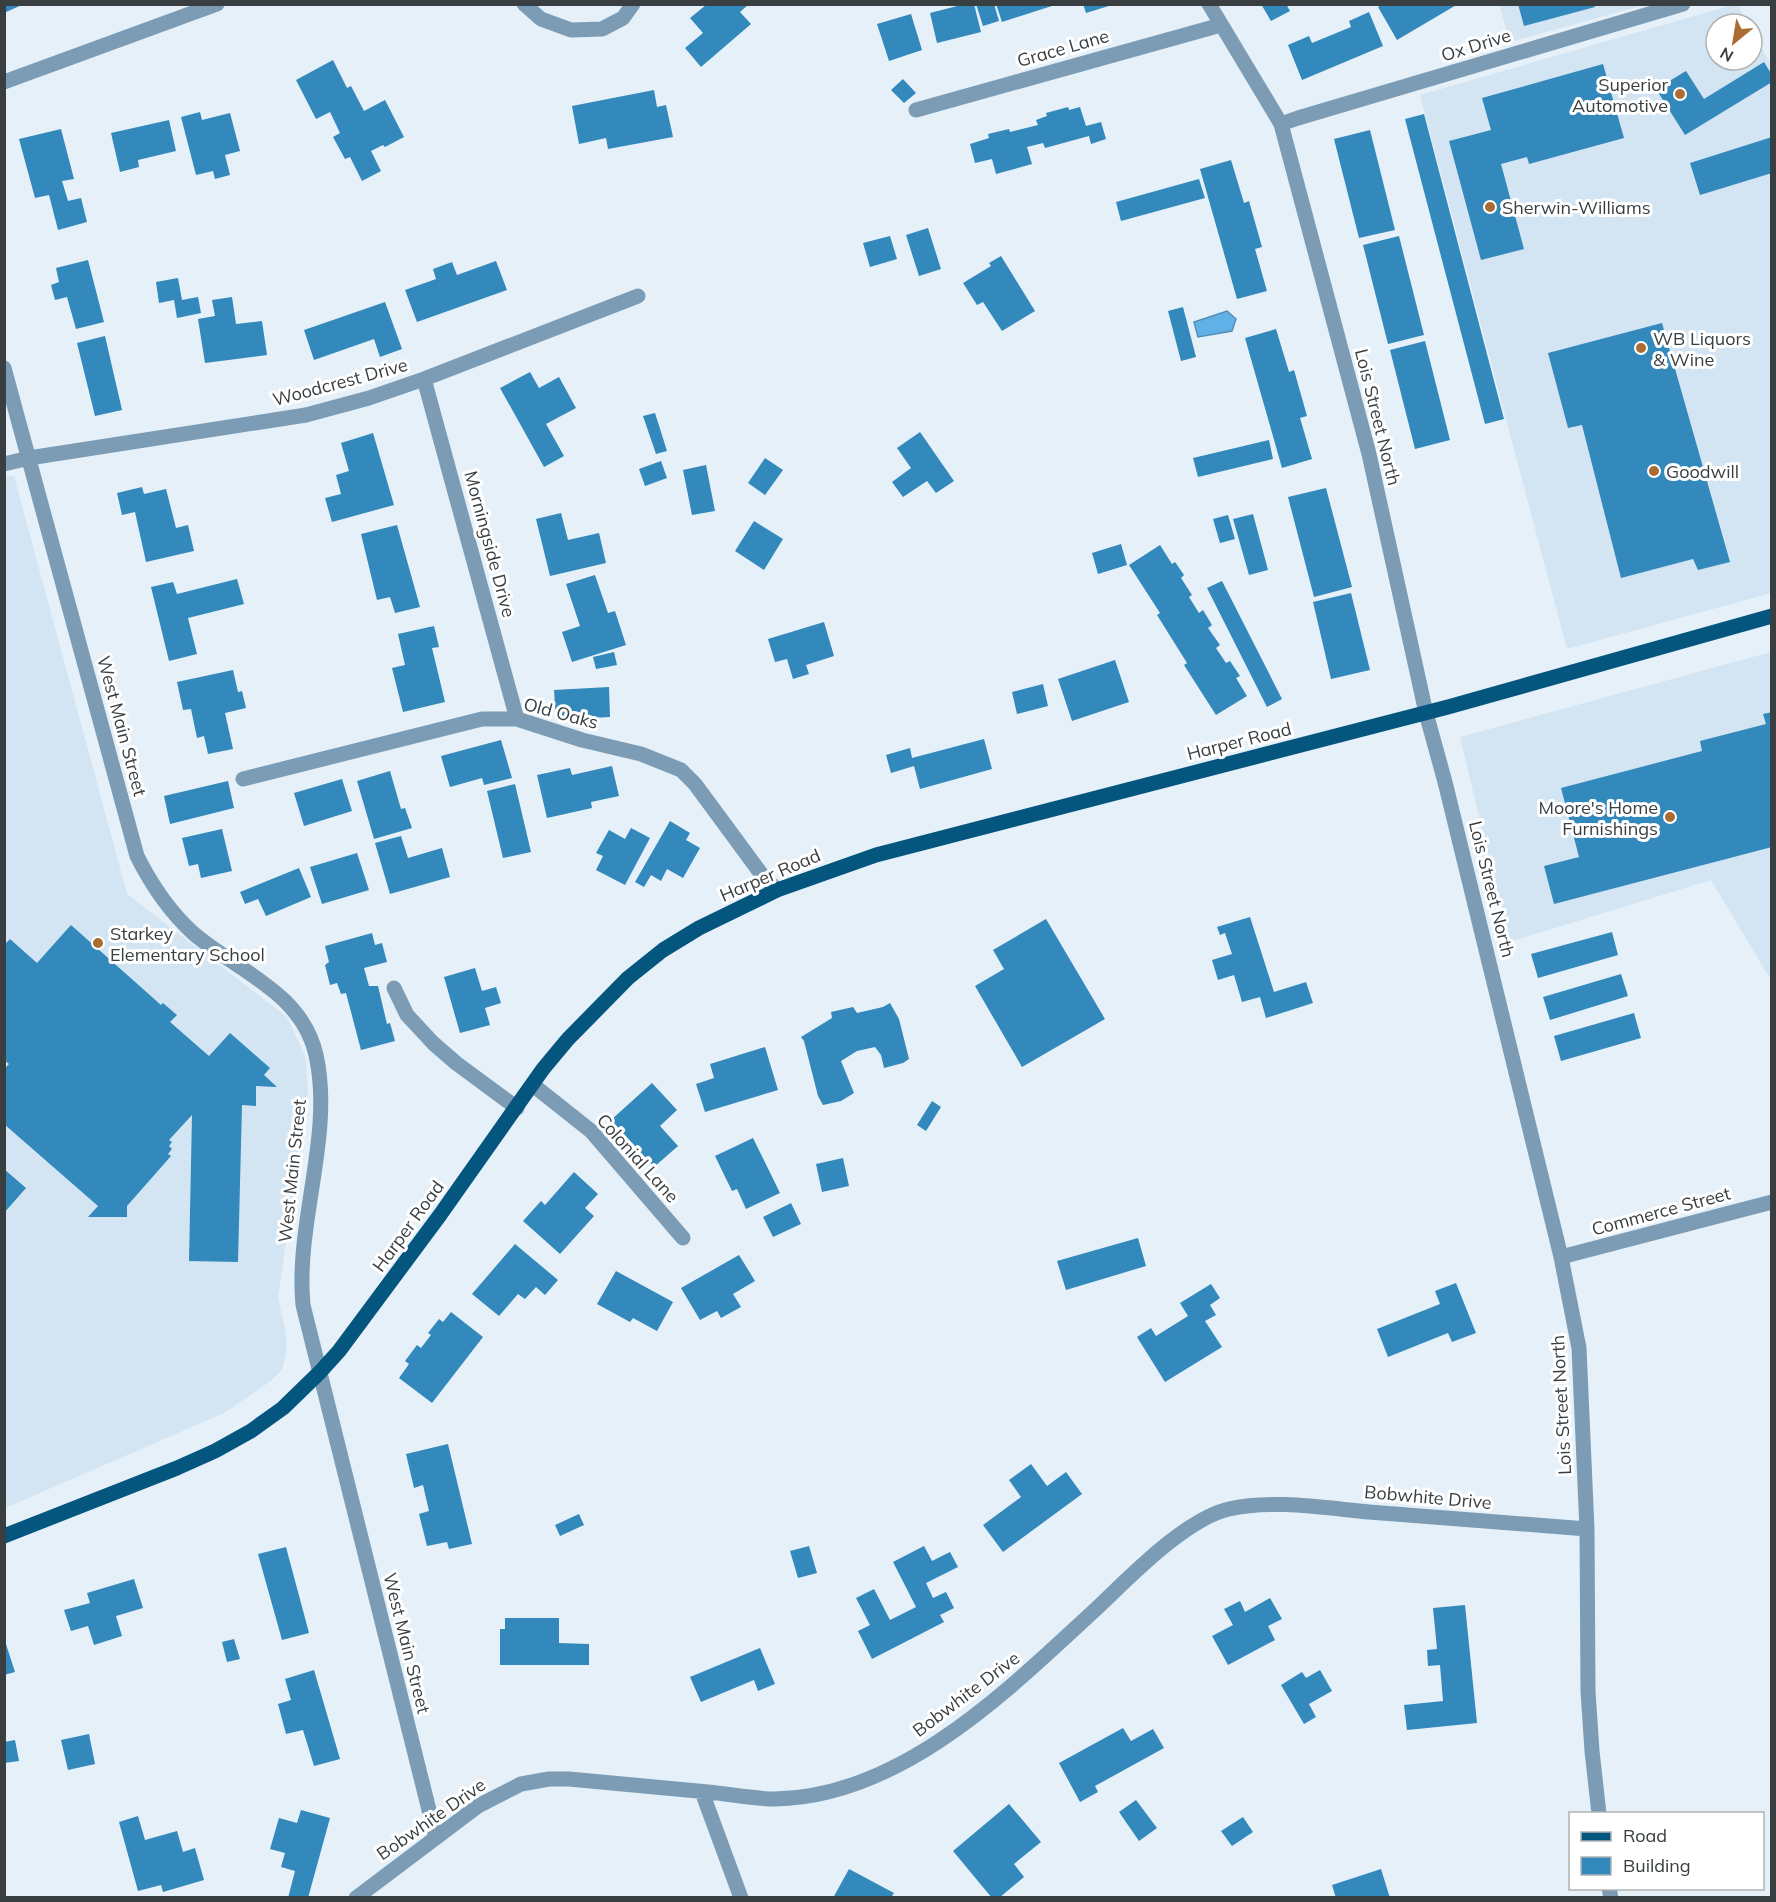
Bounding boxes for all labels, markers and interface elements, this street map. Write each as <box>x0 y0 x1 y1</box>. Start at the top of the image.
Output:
north arrow <box>1704 12 1764 72</box>
street label: Grace Lane <box>1014 24 1112 72</box>
street label: Ox Drive <box>1438 24 1514 66</box>
text: N <box>1716 43 1737 67</box>
place label: Superior Automotive <box>1572 73 1668 117</box>
marker: Superior Automotive <box>1673 87 1687 101</box>
place label: Sherwin-Williams <box>1502 196 1651 219</box>
marker: Sherwin-Williams <box>1483 200 1497 214</box>
place label: WB Liquors & Wine <box>1653 327 1751 371</box>
marker: WB Liquors & Wine <box>1634 341 1648 355</box>
street label: Lois Street North <box>1350 346 1406 488</box>
street label: Woodcrest Drive <box>270 353 410 411</box>
place label: Goodwill <box>1666 460 1739 483</box>
marker: Goodwill <box>1647 464 1661 478</box>
street label: Morningside Drive <box>459 468 521 620</box>
street label: West Main Street <box>92 653 152 799</box>
street label: Old Oaks <box>521 692 601 734</box>
street label: Harper Road <box>1184 717 1294 765</box>
place label: Moore's Home Furnishings <box>1539 796 1658 840</box>
marker: Moore's Home Furnishings <box>1663 810 1677 824</box>
street label: Lois Street North <box>1464 818 1520 960</box>
street label: Harper Road <box>716 843 824 907</box>
place label: Starkey Elementary School <box>110 922 265 966</box>
marker: Starkey Elementary School <box>91 936 105 950</box>
street label: West Main Street <box>273 1098 311 1244</box>
street label: Colonial Lane <box>592 1109 684 1207</box>
street label: Harper Road <box>367 1176 449 1276</box>
street label: Commerce Street <box>1589 1181 1733 1241</box>
street label: Lois Street North <box>1546 1335 1576 1475</box>
street label: Bobwhite Drive <box>1363 1480 1493 1514</box>
street label: West Main Street <box>378 1570 436 1716</box>
street label: Bobwhite Drive <box>908 1646 1024 1742</box>
street label: Bobwhite Drive <box>372 1773 490 1865</box>
legend <box>1569 1812 1764 1890</box>
text: Road <box>1623 1824 1667 1847</box>
text: Building <box>1623 1854 1691 1877</box>

